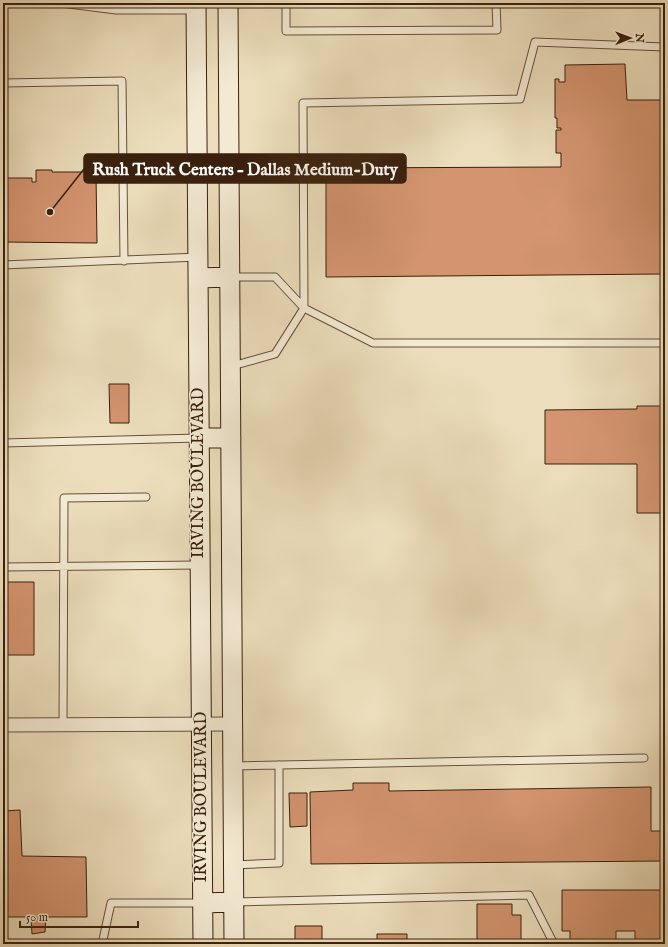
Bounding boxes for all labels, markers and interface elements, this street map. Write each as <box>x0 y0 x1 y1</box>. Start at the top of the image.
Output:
north arrow <box>610 18 650 58</box>
text: N <box>632 32 646 43</box>
callout: Rush Truck Centers – Dallas Medium-Duty <box>84 154 406 183</box>
text: Rush Truck Centers – Dallas Medium-Duty <box>92 160 398 181</box>
street label: IRVING BOULEVARD <box>189 388 209 558</box>
street label: IRVING BOULEVARD <box>192 712 212 882</box>
scale bar <box>20 903 138 929</box>
text: 50 m <box>26 910 48 925</box>

